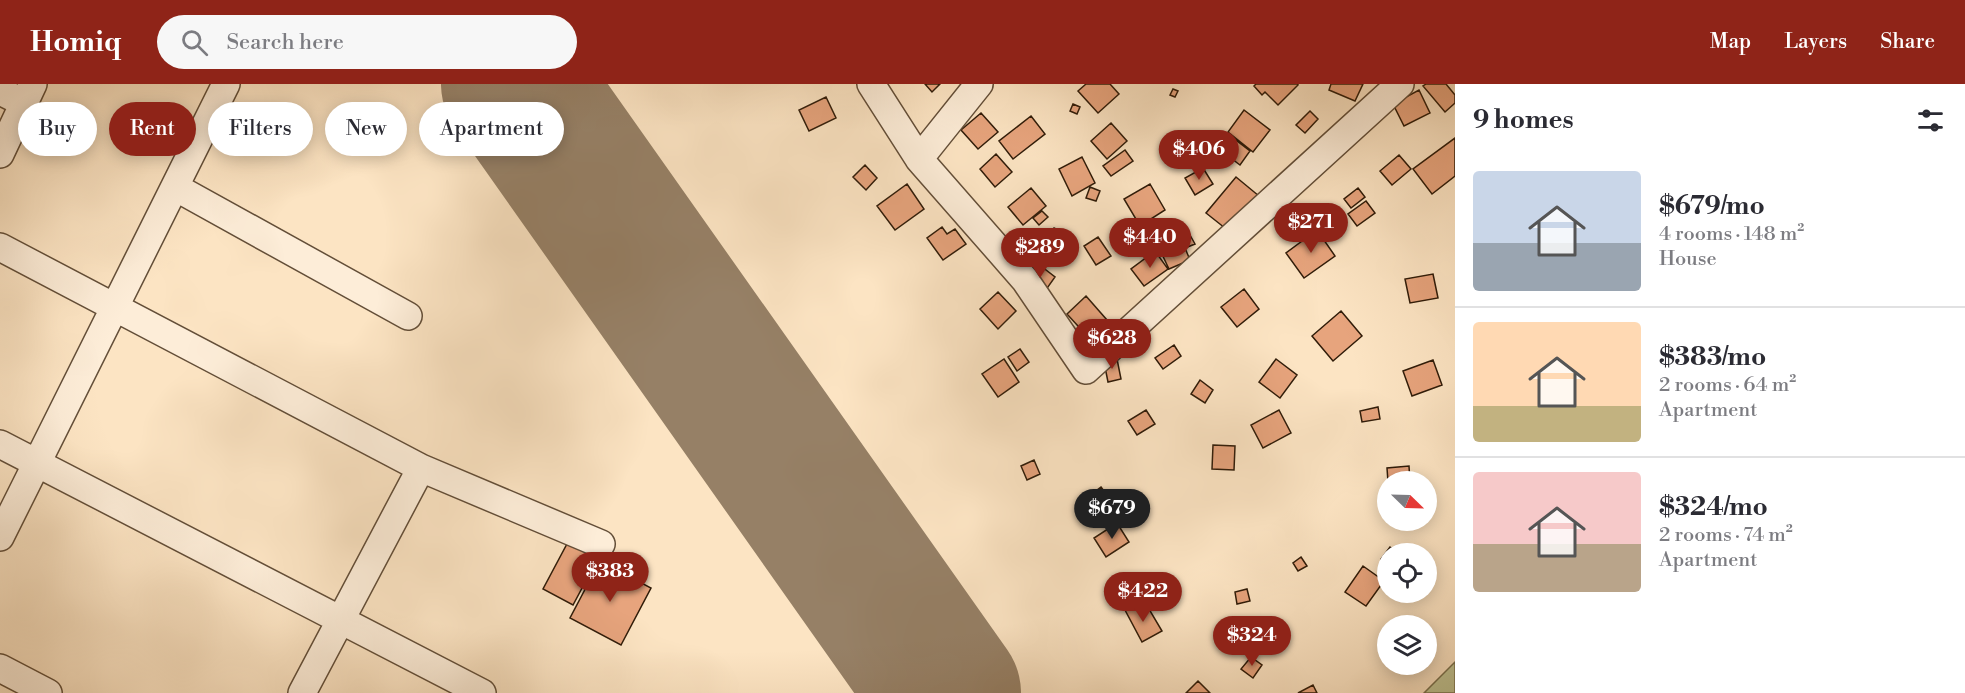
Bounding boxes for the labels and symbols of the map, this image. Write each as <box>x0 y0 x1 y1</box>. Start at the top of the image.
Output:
pin: $406 <box>1163 130 1235 181</box>
pin: $271 <box>1275 203 1347 254</box>
pin: $440 <box>1114 218 1186 269</box>
pin: $289 <box>1004 228 1076 279</box>
pin: $628 <box>1076 319 1148 370</box>
north arrow <box>1377 471 1437 531</box>
pin: $679 <box>1076 489 1148 540</box>
pin: $383 <box>574 552 646 603</box>
pin: $422 <box>1107 572 1179 623</box>
pin: $324 <box>1216 616 1288 667</box>

